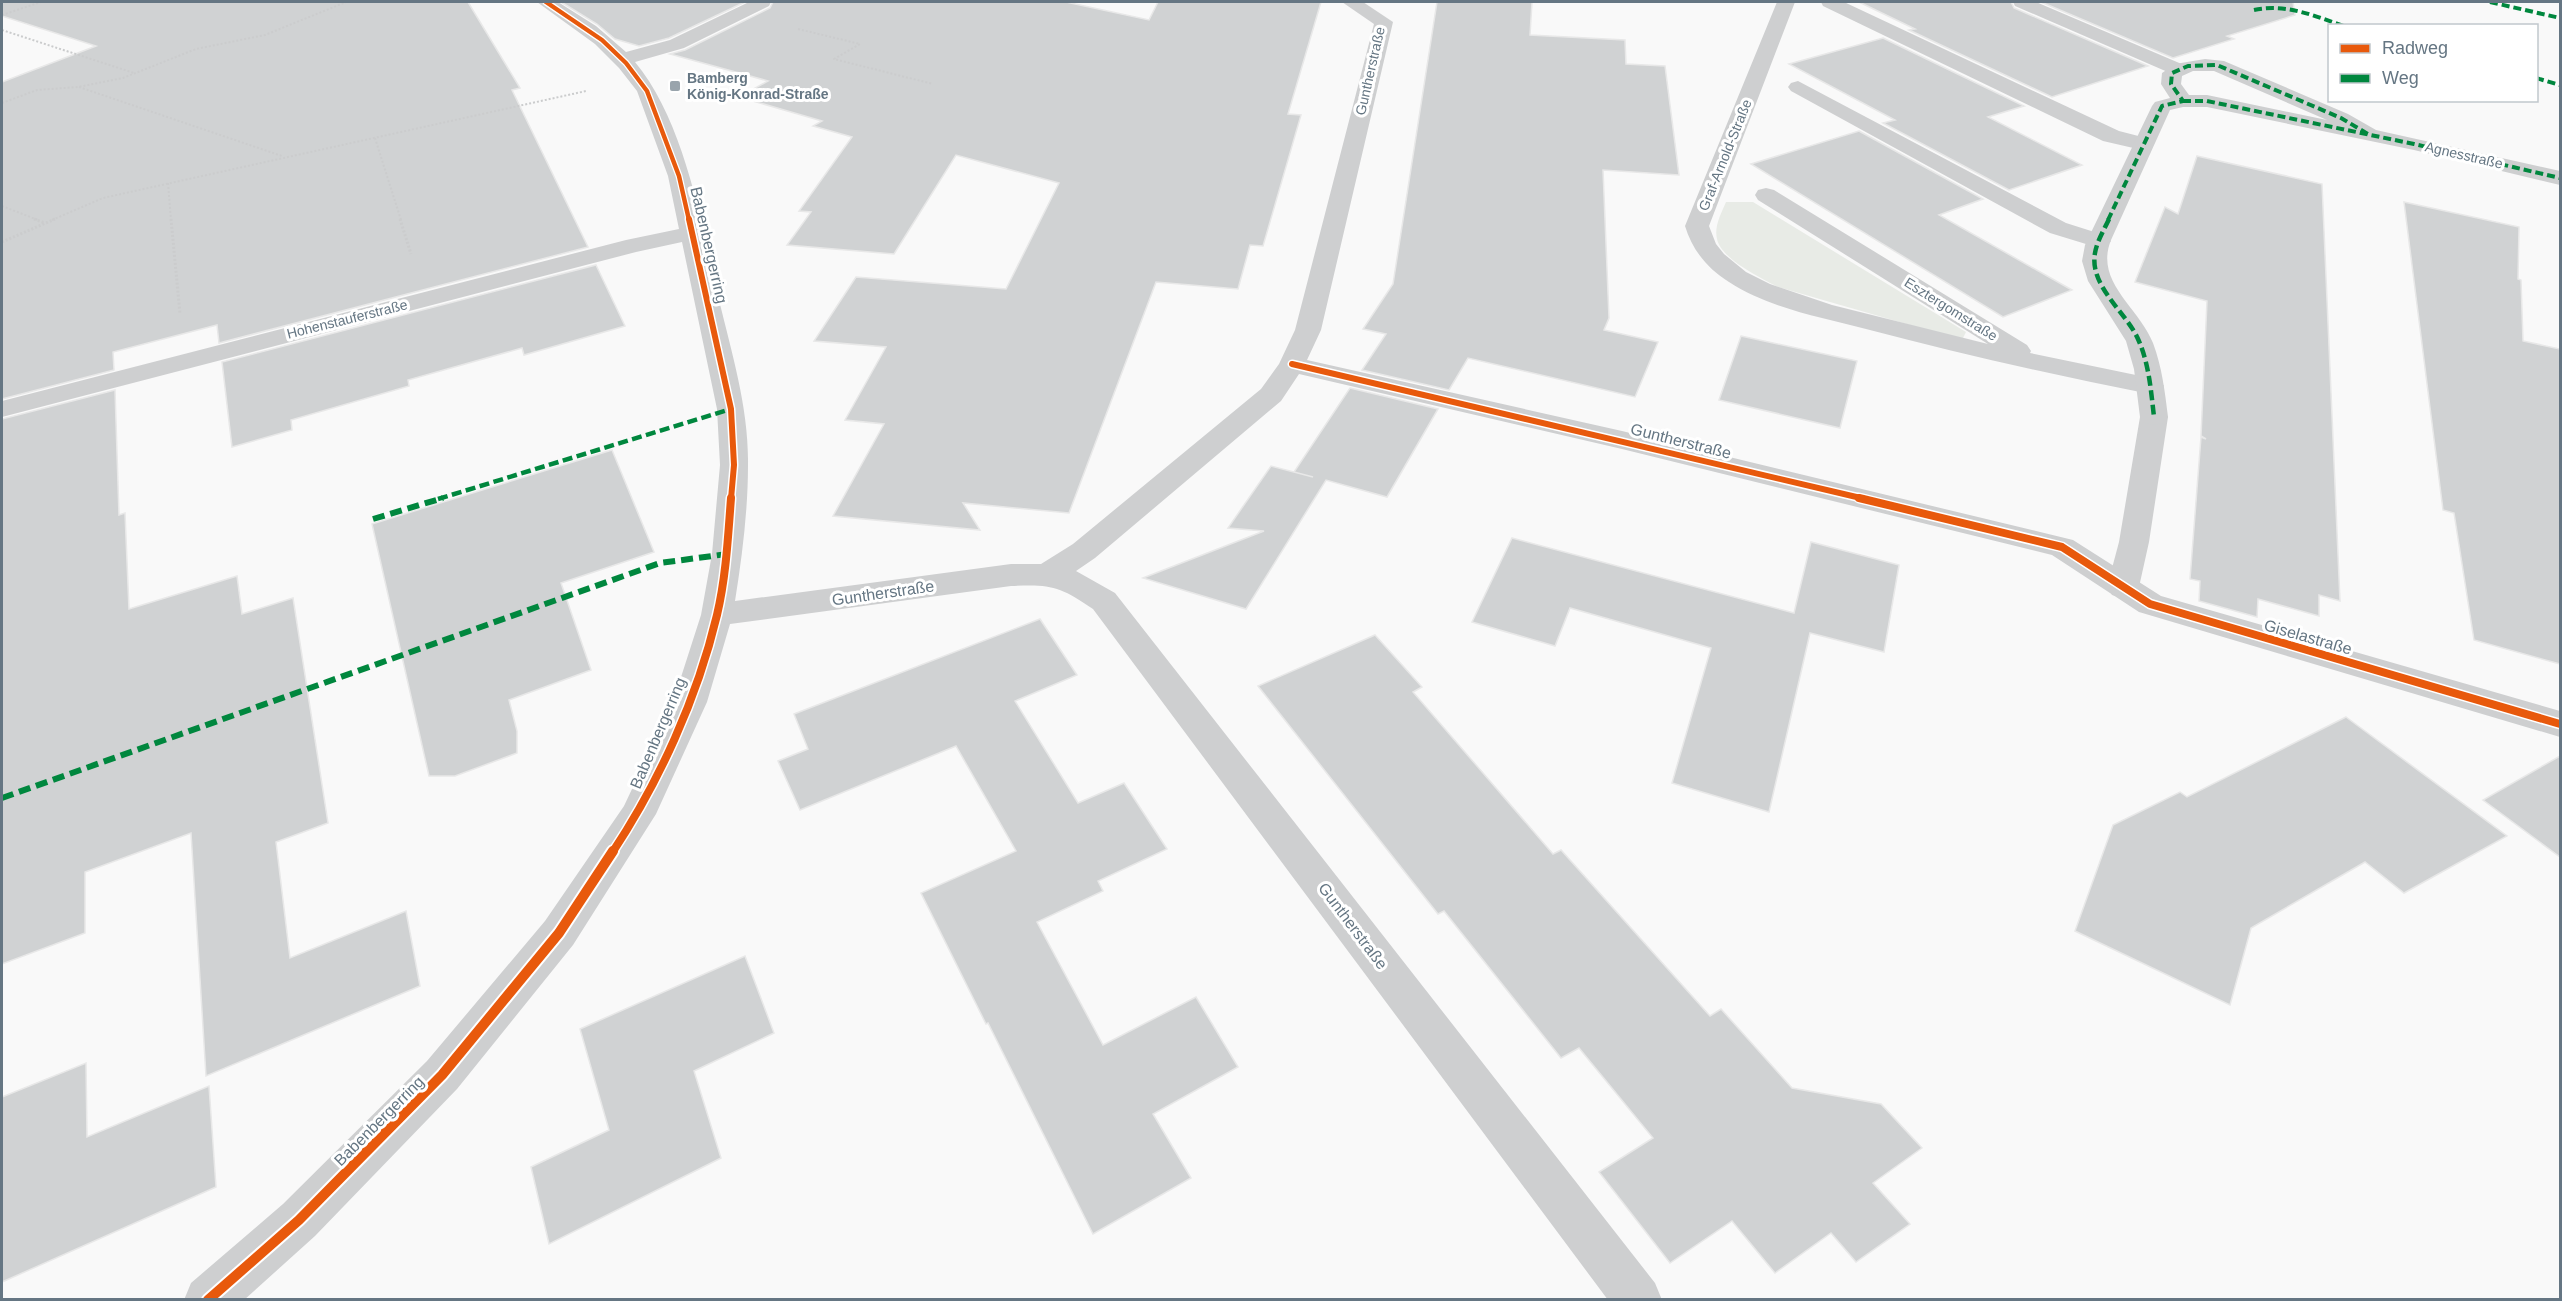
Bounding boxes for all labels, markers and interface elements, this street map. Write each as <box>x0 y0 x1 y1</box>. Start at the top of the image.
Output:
legend <box>2328 24 2538 102</box>
street label: Guntherstraße <box>1352 25 1388 117</box>
text: Radweg <box>2382 38 2448 58</box>
text: Weg <box>2382 68 2419 88</box>
place label: Bamberg König-Konrad-Straße <box>687 70 829 102</box>
marker: Bamberg König-Konrad-Straße <box>668 79 682 93</box>
street label: Graf-Arnold-Straße <box>1695 97 1755 213</box>
street label: Agnesstraße <box>2424 138 2505 172</box>
street label: Babenbergerring <box>687 185 731 305</box>
street label: Esztergomstraße <box>1902 274 2001 344</box>
street label: Hohenstauferstraße <box>285 296 409 342</box>
street label: Guntherstraße <box>1629 420 1733 462</box>
street label: Guntherstraße <box>831 577 935 609</box>
street label: Giselastraße <box>2262 616 2354 658</box>
street label: Babenbergerring <box>627 675 689 791</box>
street label: Guntherstraße <box>1315 880 1391 972</box>
street label: Babenbergerring <box>331 1073 427 1169</box>

